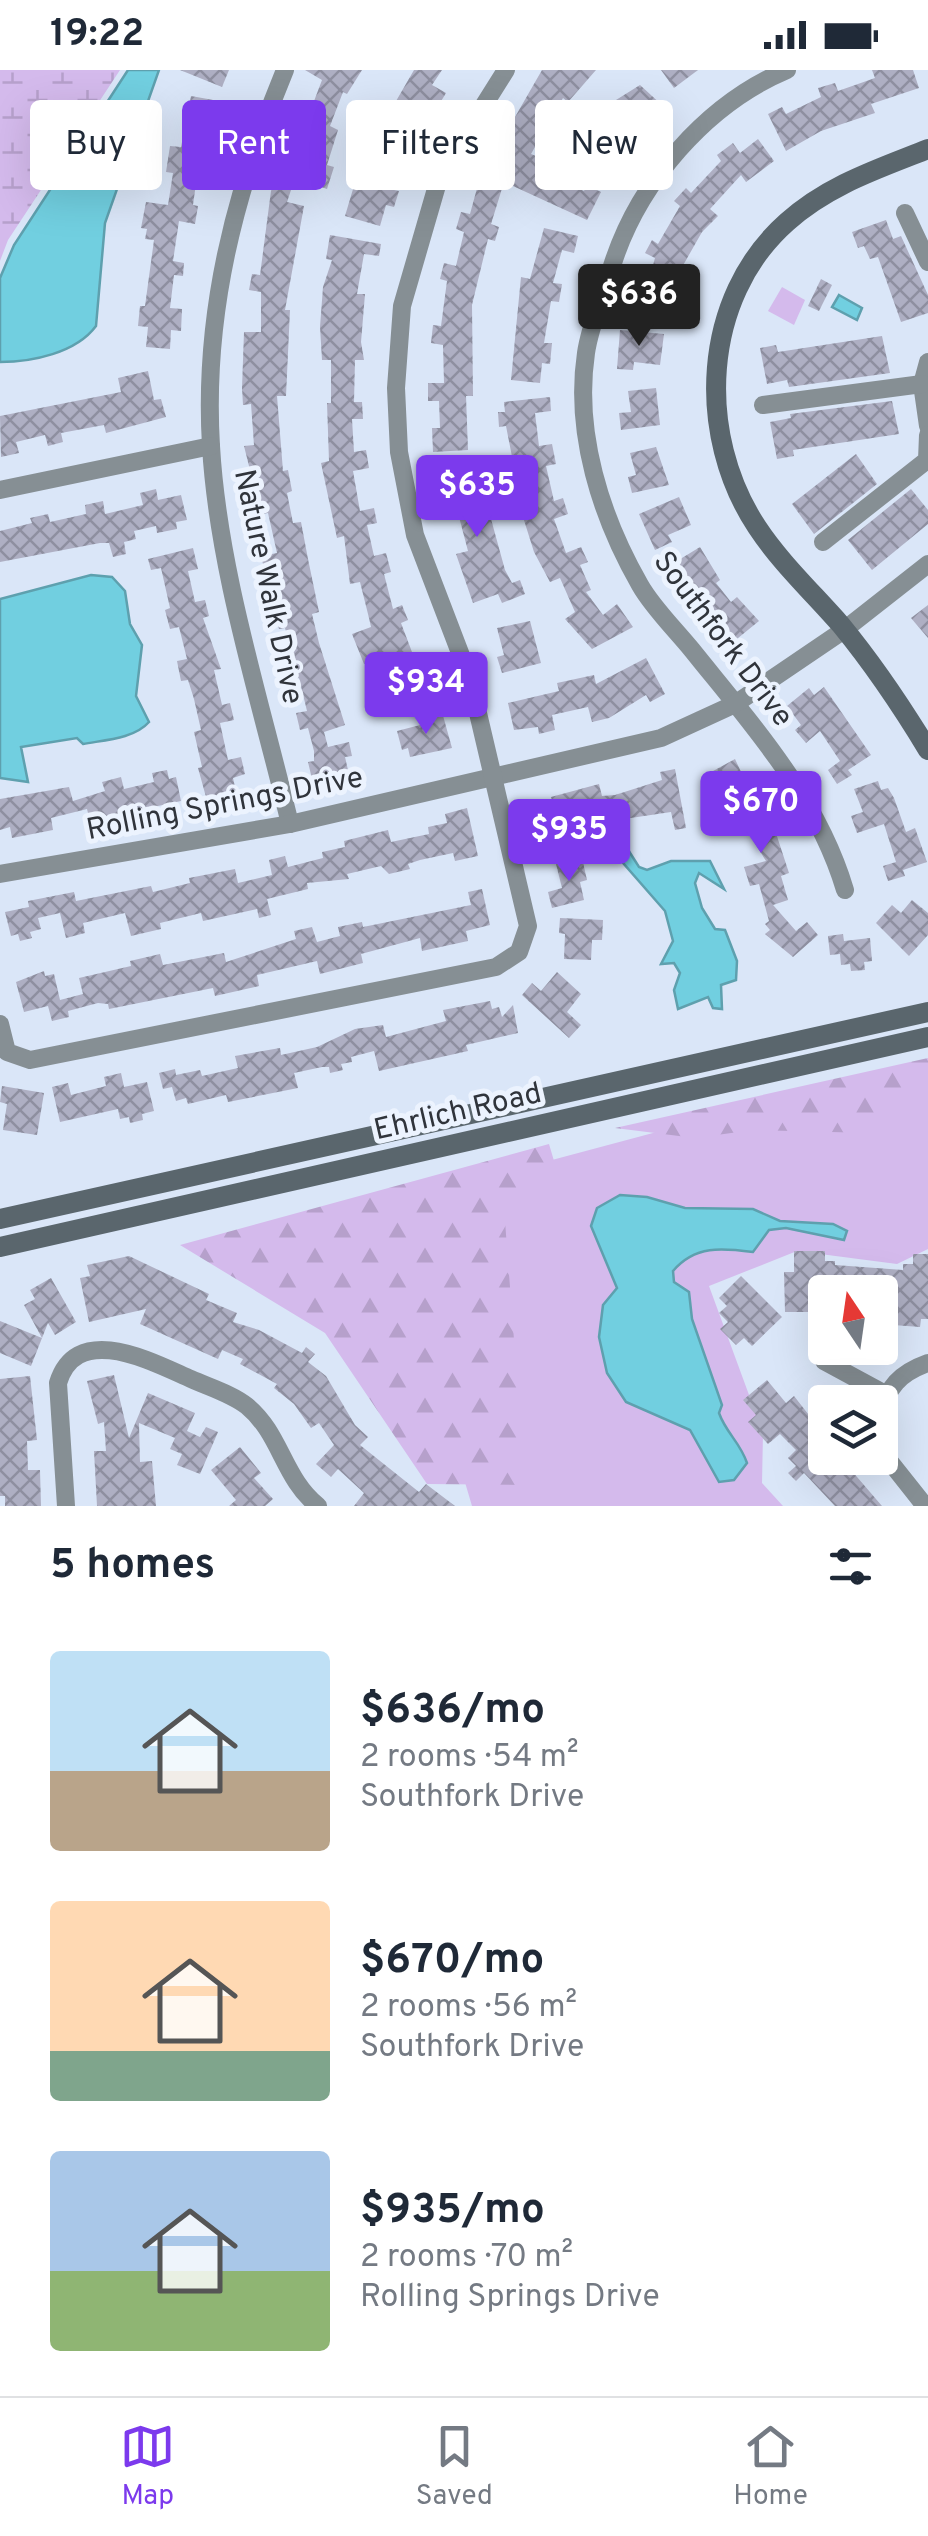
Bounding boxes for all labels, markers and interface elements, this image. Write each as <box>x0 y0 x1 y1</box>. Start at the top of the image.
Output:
text: 19:22 <box>50 11 144 60</box>
chip: Buy <box>30 100 162 190</box>
chip: Rent <box>182 100 326 190</box>
chip: Filters <box>346 100 515 190</box>
chip: New <box>535 100 673 190</box>
pin: $636 <box>580 264 698 349</box>
text: $636 <box>600 276 678 316</box>
pin: $635 <box>418 455 536 540</box>
street label: Nature Walk Drive <box>224 466 310 708</box>
text: $635 <box>438 467 516 507</box>
street label: Southfork Drive <box>644 545 800 735</box>
pin: $934 <box>367 652 485 737</box>
text: $934 <box>387 664 465 704</box>
street label: Rolling Springs Drive <box>84 760 366 850</box>
pin: $670 <box>702 771 820 856</box>
text: $670 <box>722 783 800 823</box>
pin: $935 <box>510 799 628 884</box>
text: $935 <box>530 811 608 851</box>
street label: Ehrlich Road <box>371 1076 545 1150</box>
north arrow <box>808 1275 898 1365</box>
map controls <box>808 1275 898 1475</box>
button: layers <box>808 1385 898 1475</box>
icon: filters <box>823 1539 878 1594</box>
text: 5 homes <box>50 1540 215 1593</box>
text: $636/mo <box>360 1685 545 1738</box>
icon: home <box>130 1691 250 1811</box>
text: 2 rooms · 54 m² <box>360 1738 579 1778</box>
text: Southfork Drive <box>360 1778 584 1818</box>
text: $670/mo <box>360 1935 544 1988</box>
icon: home <box>130 1941 250 2061</box>
text: 2 rooms · 56 m² <box>360 1988 577 2028</box>
text: Southfork Drive <box>360 2028 584 2068</box>
text: $935/mo <box>360 2185 545 2238</box>
icon: home <box>130 2191 250 2311</box>
text: 2 rooms · 70 m² <box>360 2238 573 2278</box>
text: Rolling Springs Drive <box>360 2278 660 2318</box>
tab: Map <box>120 2419 175 2515</box>
tab: Saved <box>416 2419 493 2515</box>
tab: Home <box>733 2419 808 2515</box>

